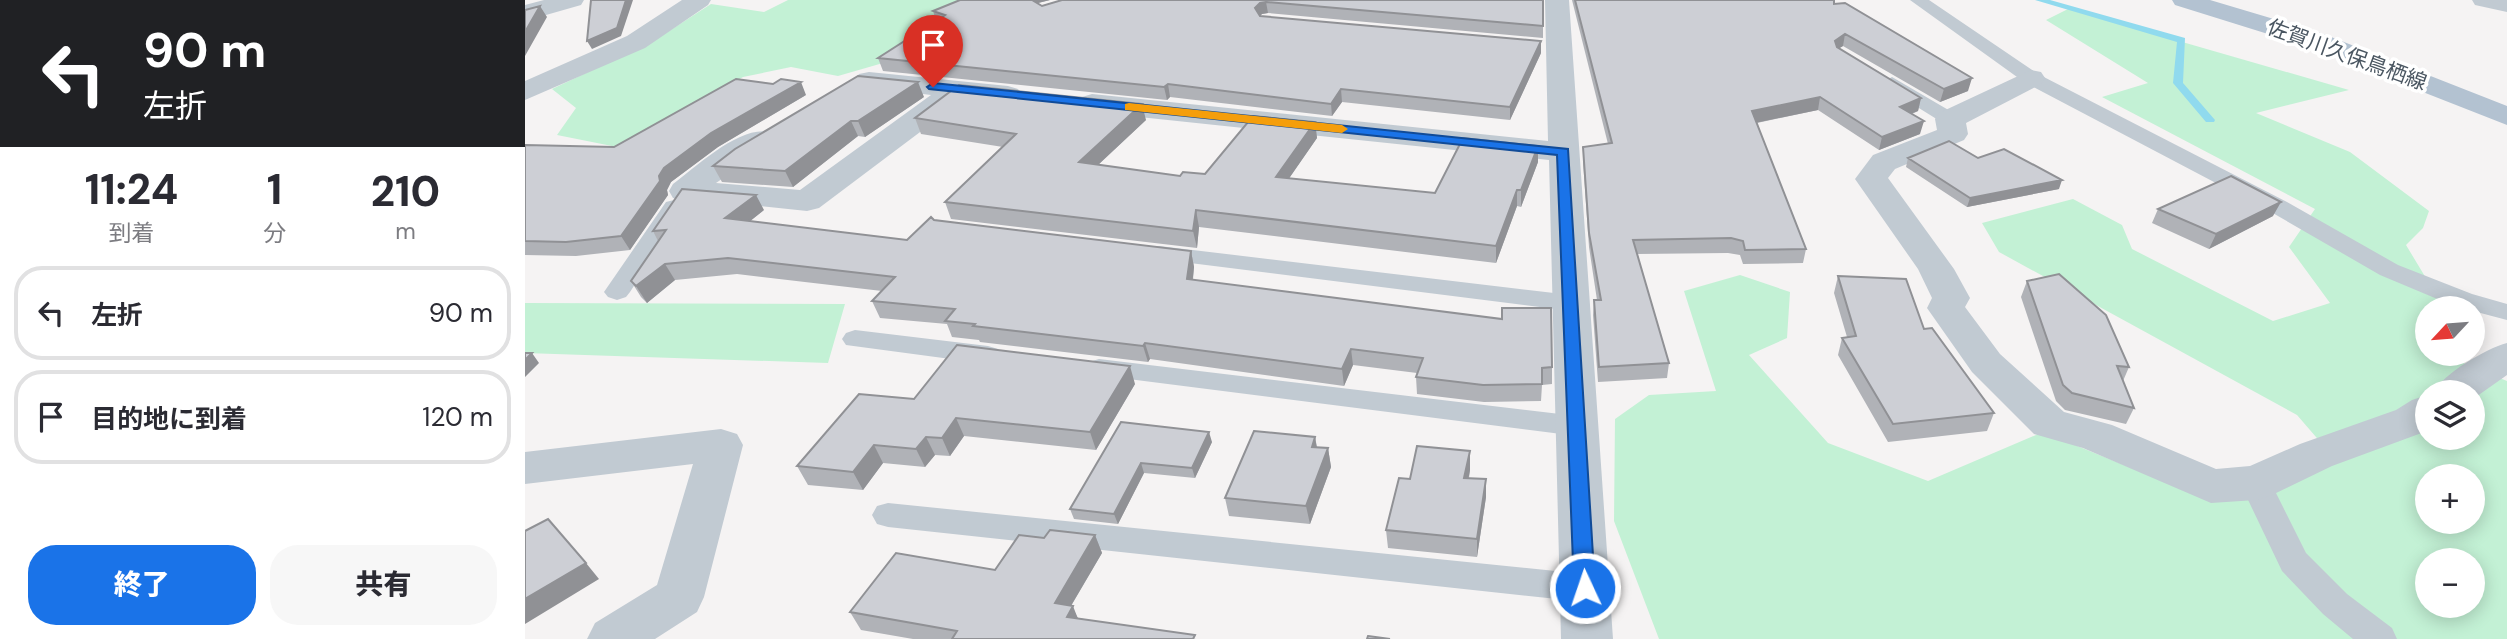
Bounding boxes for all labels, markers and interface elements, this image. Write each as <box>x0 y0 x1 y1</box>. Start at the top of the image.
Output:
street label: 佐賀川久保鳥栖線 <box>2263 13 2431 97</box>
pin <box>903 15 963 87</box>
text: 90 m <box>143 18 266 82</box>
icon: arrive <box>914 26 952 64</box>
icon: left <box>28 28 119 119</box>
text: 左折 <box>143 85 207 127</box>
text: 11:24 <box>85 162 178 217</box>
text: 1 <box>267 162 282 217</box>
text: 210 <box>371 164 440 219</box>
text: m <box>395 216 416 246</box>
text: 到着 <box>108 218 154 248</box>
text: 分 <box>263 218 286 248</box>
icon: left <box>32 294 70 332</box>
text: 90 m <box>429 296 493 330</box>
north arrow <box>2415 296 2485 366</box>
map controls <box>2415 296 2485 618</box>
text: 左折 <box>91 298 143 332</box>
button: layers <box>2415 380 2485 450</box>
icon: arrive <box>32 398 70 436</box>
text: 120 m <box>422 400 493 434</box>
text: 目的地に到着 <box>91 402 247 436</box>
button: + <box>2415 464 2485 534</box>
button: 終了 <box>28 545 256 625</box>
button: 共有 <box>270 545 497 625</box>
button: − <box>2415 548 2485 618</box>
position arrow <box>1548 551 1622 625</box>

